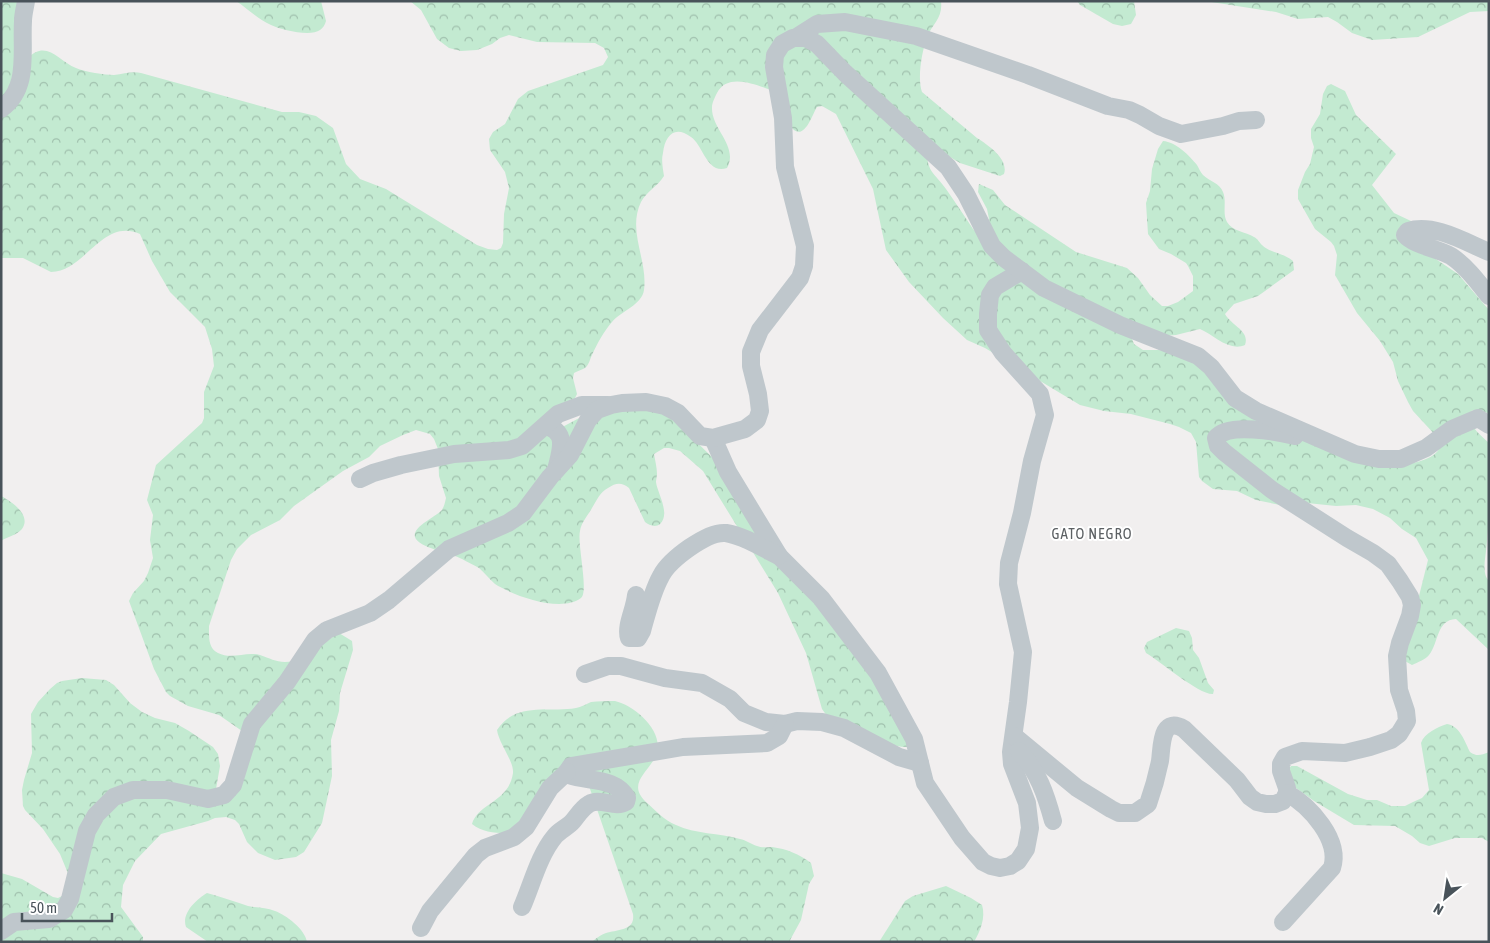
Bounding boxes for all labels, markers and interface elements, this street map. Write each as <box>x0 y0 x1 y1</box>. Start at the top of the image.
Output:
district label: GATO NEGRO <box>1051 525 1133 542</box>
north arrow <box>1420 873 1470 923</box>
scale bar <box>22 890 112 922</box>
text: 50 m <box>30 899 57 916</box>
text: N <box>1431 900 1446 918</box>

